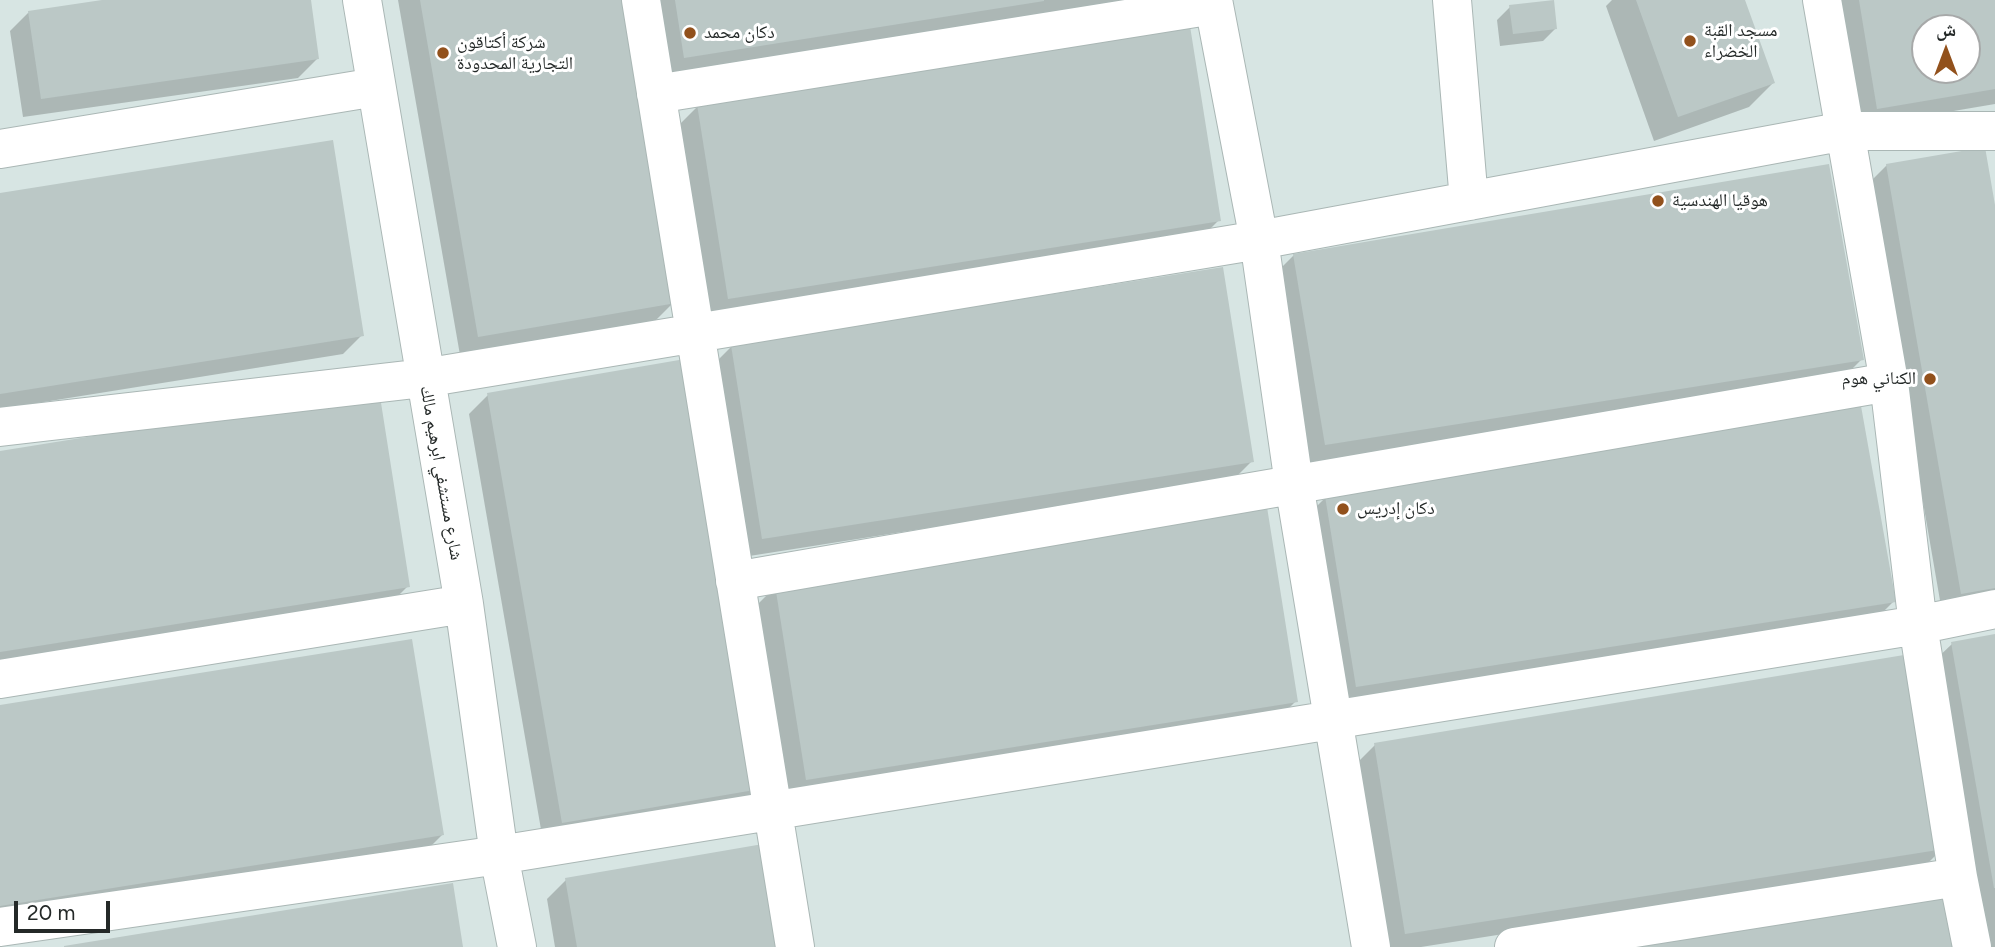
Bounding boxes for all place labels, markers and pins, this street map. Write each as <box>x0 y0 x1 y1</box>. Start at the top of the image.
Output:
place label: مسجد القبة الخضراء <box>1704 20 1778 62</box>
place label: دكان محمد <box>704 22 775 44</box>
marker: دكان محمد <box>682 25 698 41</box>
place label: شركة أكتاقون التجارية المحدودة <box>457 32 573 74</box>
marker: مسجد القبة الخضراء <box>1682 33 1698 49</box>
marker: شركة أكتاقون التجارية المحدودة <box>435 45 451 61</box>
place label: هوقيا الهندسية <box>1672 190 1768 212</box>
marker: هوقيا الهندسية <box>1650 193 1666 209</box>
place label: الكناني هوم <box>1842 368 1916 390</box>
marker: الكناني هوم <box>1922 371 1938 387</box>
place label: دكان إدريس <box>1357 498 1435 520</box>
marker: دكان إدريس <box>1335 501 1351 517</box>

